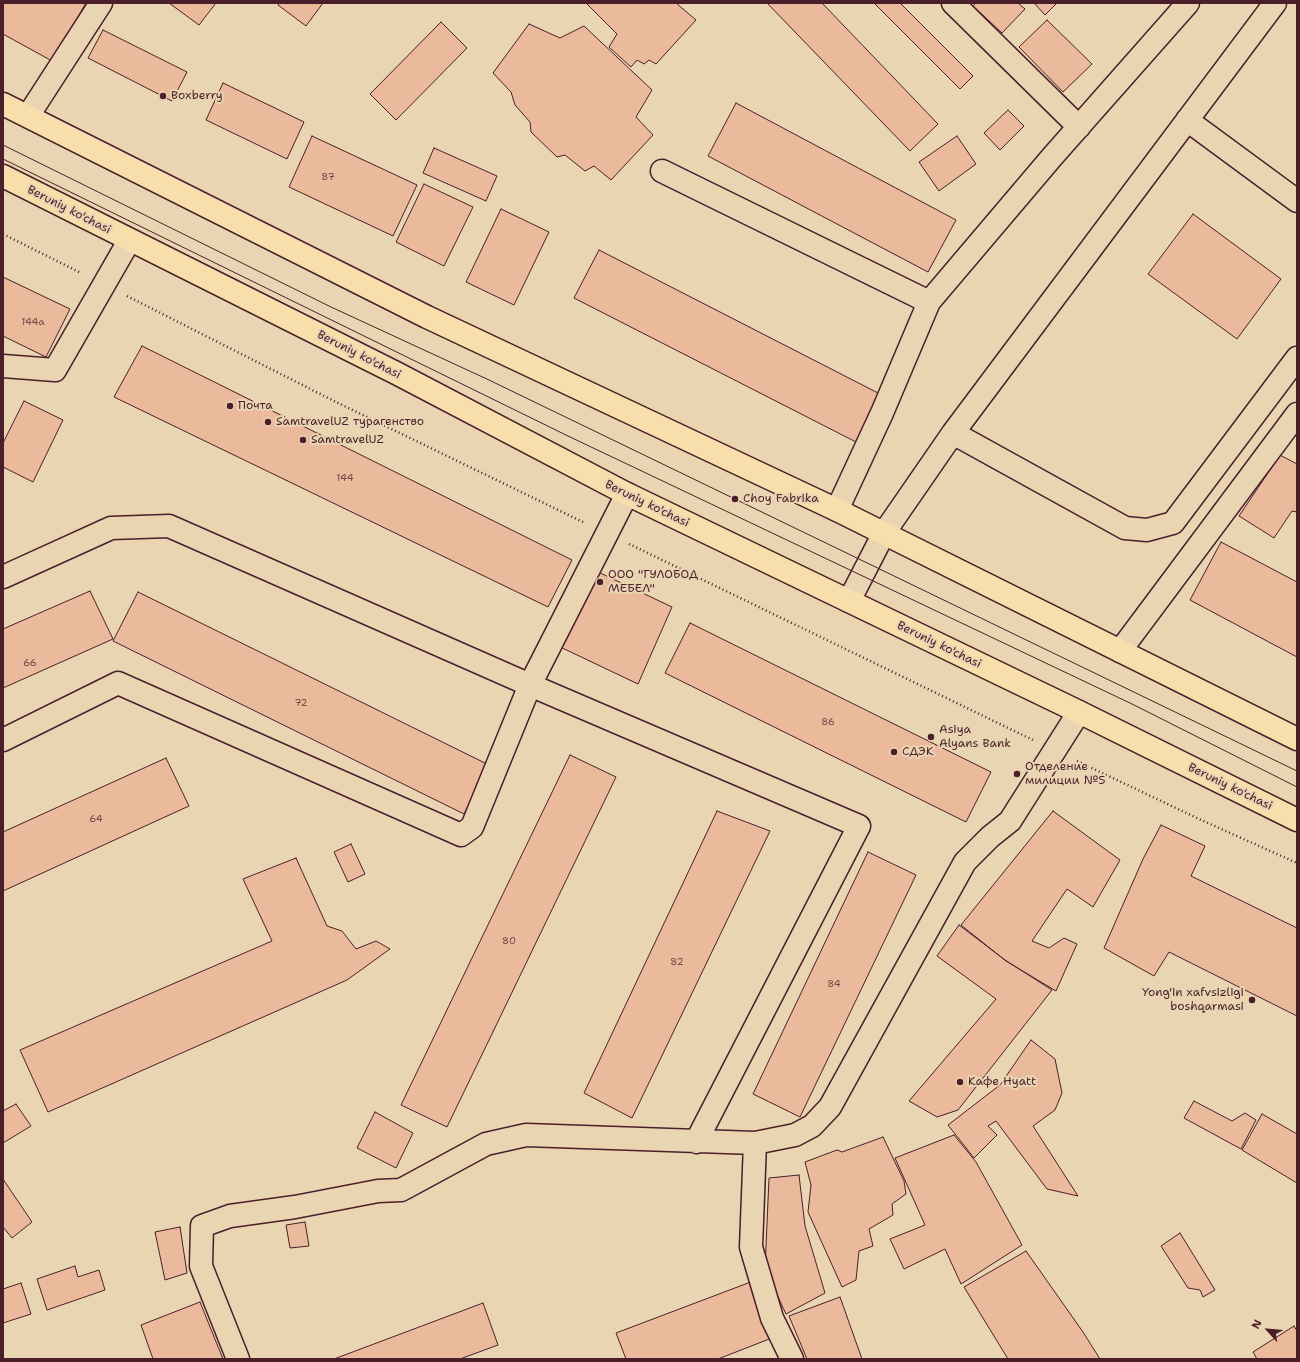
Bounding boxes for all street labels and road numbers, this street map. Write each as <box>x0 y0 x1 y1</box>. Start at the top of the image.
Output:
street label: Beruniy ko'chasi <box>25 183 113 237</box>
street label: Beruniy ko'chasi <box>315 328 403 382</box>
street label: Beruniy ko'chasi <box>602 477 692 531</box>
street label: Beruniy ko'chasi <box>894 618 984 672</box>
street label: Beruniy ko'chasi <box>1185 760 1275 814</box>

